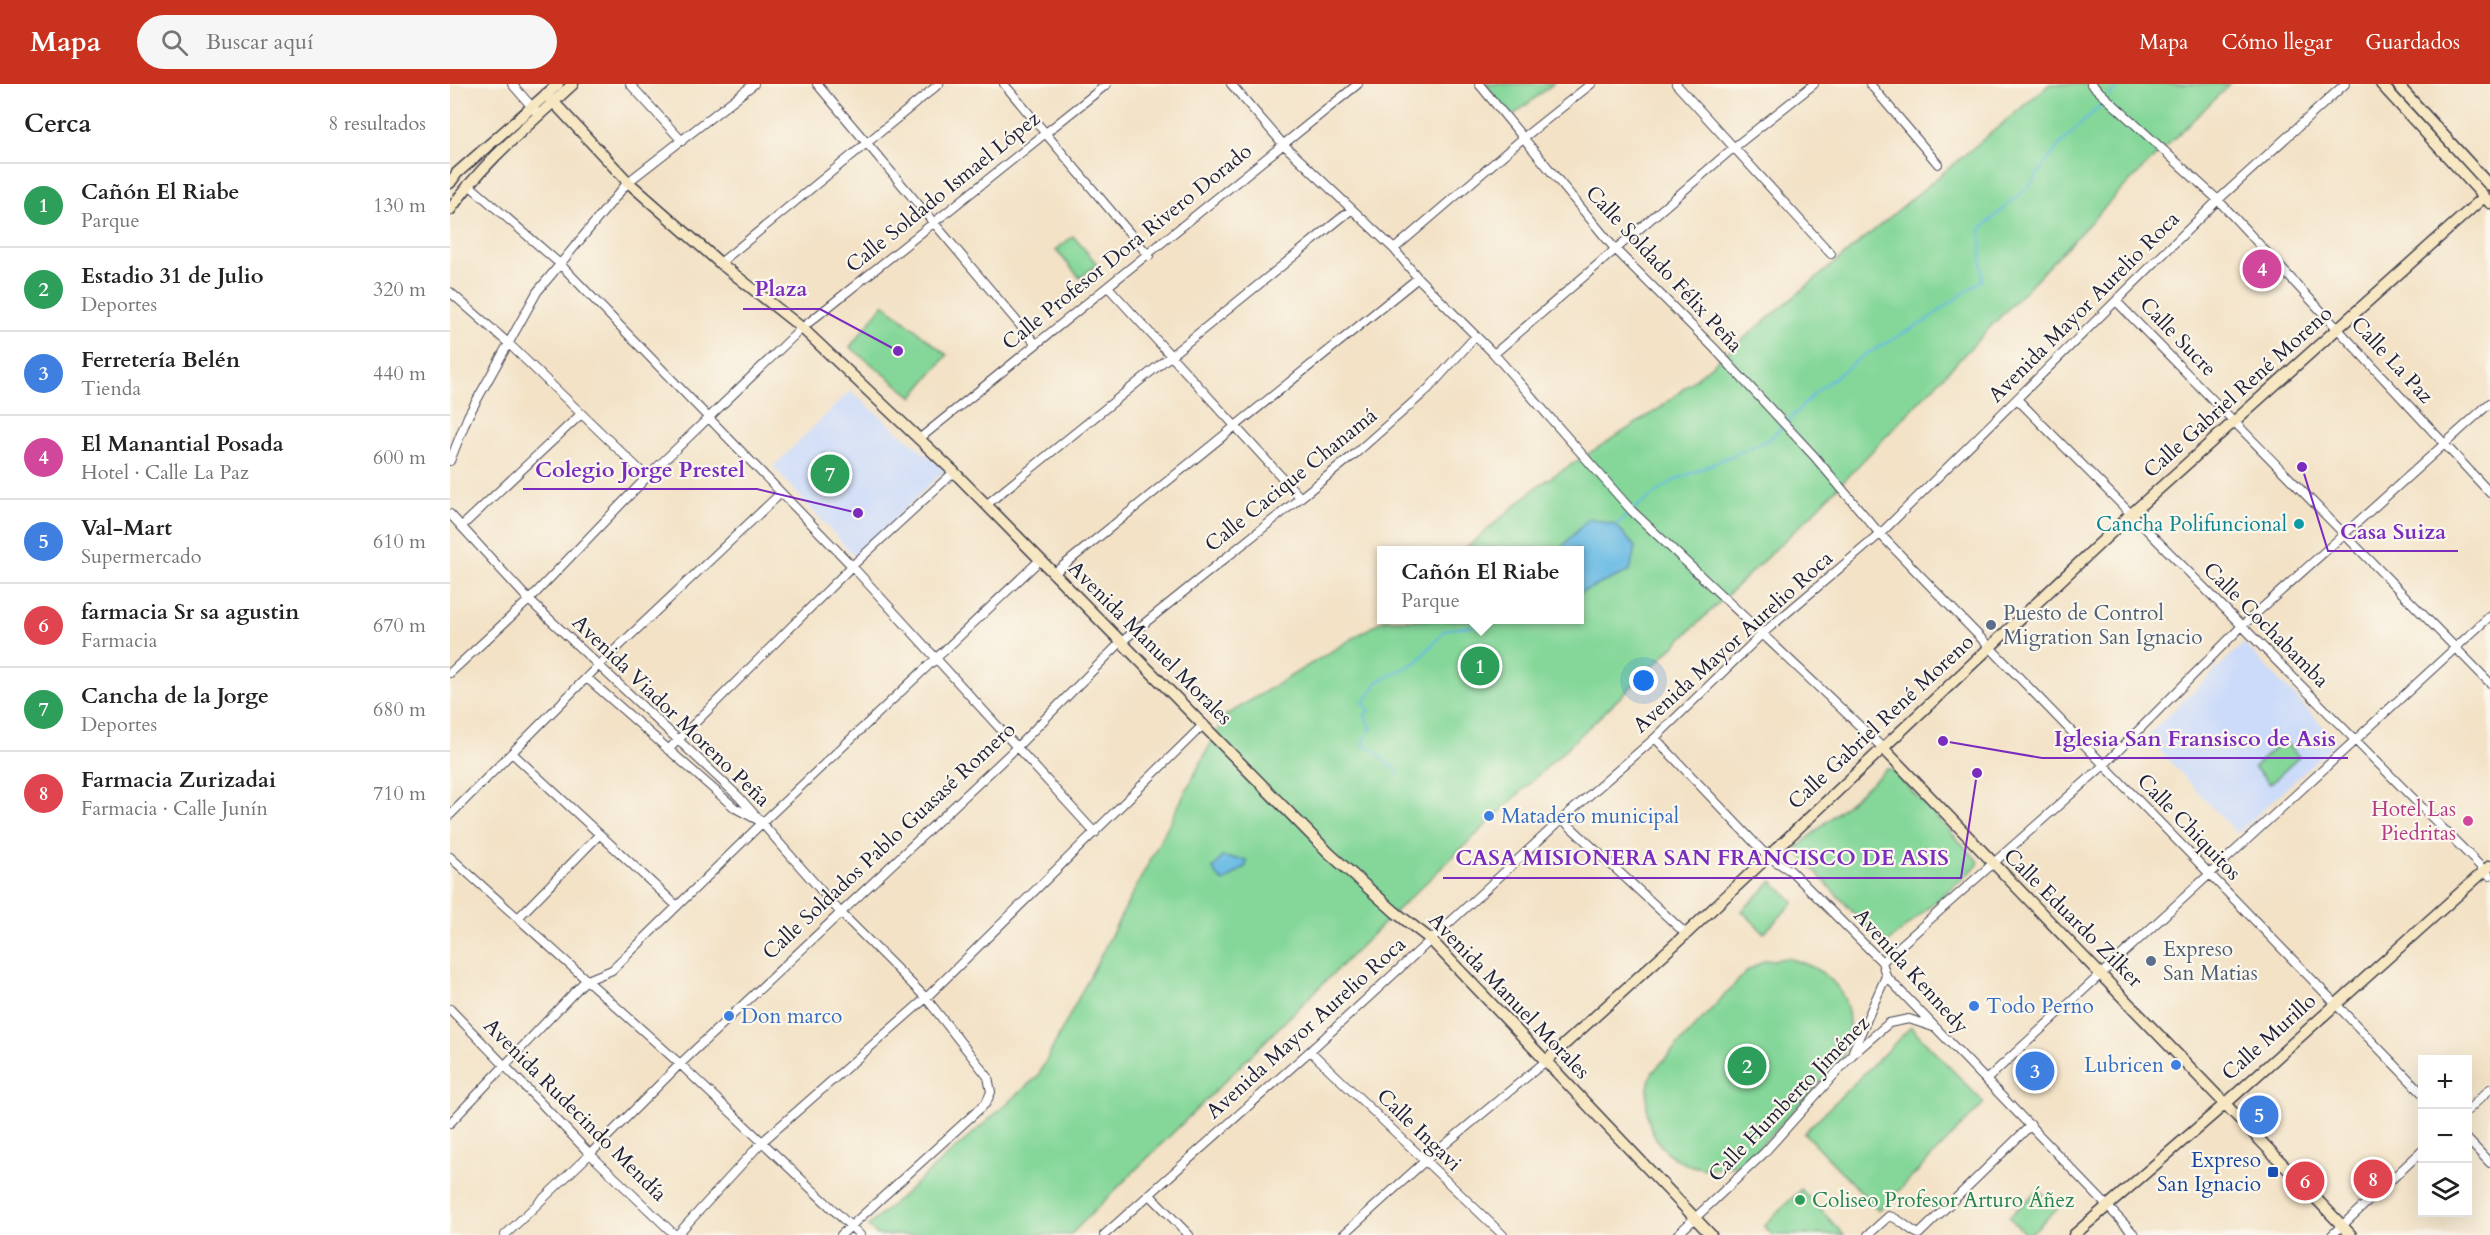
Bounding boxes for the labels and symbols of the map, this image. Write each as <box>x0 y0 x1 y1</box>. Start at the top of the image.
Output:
street label: Calle Soldado Ismael López <box>840 104 1047 280</box>
street label: Calle Profesor Dora Rivero Dorado <box>996 137 1258 357</box>
street label: Calle Soldado Félix Peña <box>1579 179 1749 359</box>
street label: Avenida Mayor Aurelio Roca <box>1982 205 2186 409</box>
pin: 4 <box>2242 246 2282 291</box>
callout: Plaza <box>743 269 820 309</box>
text: Plaza <box>755 274 808 304</box>
street label: Calle Sucre <box>2133 291 2223 383</box>
street label: Calle Gabriel René Moreno <box>2137 299 2339 485</box>
street label: Calle La Paz <box>2344 310 2440 410</box>
street label: Calle Cacique Chanamá <box>1199 401 1383 559</box>
callout: Colegio Jorge Prestel <box>523 449 757 489</box>
pin: 7 <box>810 452 850 496</box>
text: Colegio Jorge Prestel <box>535 455 746 485</box>
place label: Cancha Polifuncional <box>2096 510 2287 539</box>
callout: Casa Suiza <box>2328 511 2458 551</box>
marker: Cancha Polifuncional <box>2292 517 2306 531</box>
text: Casa Suiza <box>2340 517 2446 547</box>
street label: Avenida Mayor Aurelio Roca <box>1627 544 1839 740</box>
street label: Avenida Manuel Morales <box>1061 554 1239 732</box>
street label: Calle Cochabamba <box>2197 556 2335 694</box>
place label: Puesto de Control Migration San Ignacio <box>2003 599 2203 652</box>
street label: Avenida Viador Moreno Peña <box>566 608 776 814</box>
marker: Puesto de Control Migration San Ignacio <box>1984 618 1998 632</box>
street label: Calle Gabriel René Moreno <box>1782 628 1980 816</box>
pin: 1 <box>1460 644 1500 688</box>
your location <box>1629 666 1658 695</box>
street label: Calle Soldados Pablo Guasasé Romero <box>756 716 1022 966</box>
callout: Iglesia San Fransisco de Asis <box>2042 718 2348 758</box>
text: Iglesia San Fransisco de Asis <box>2054 724 2336 754</box>
street label: Calle Chiquitos <box>2131 767 2247 887</box>
place label: Hotel Las Piedritas <box>2371 795 2456 848</box>
place label: Matadero municipal <box>1501 802 1679 831</box>
marker: Matadero municipal <box>1482 809 1496 823</box>
marker: Hotel Las Piedritas <box>2461 814 2475 828</box>
callout: CASA MISIONERA SAN FRANCISCO DE ASIS <box>1443 838 1961 878</box>
street label: Calle Eduardo Zilker <box>1997 842 2149 994</box>
text: CASA MISIONERA SAN FRANCISCO DE ASIS <box>1455 843 1949 873</box>
street label: Avenida Kennedy <box>1847 902 1975 1040</box>
street label: Avenida Manuel Morales <box>1422 906 1596 1086</box>
street label: Avenida Mayor Aurelio Roca <box>1200 930 1412 1126</box>
place label: Expreso San Matias <box>2163 935 2258 988</box>
marker: Expreso San Matias <box>2144 954 2158 968</box>
street label: Calle Murillo <box>2215 987 2323 1087</box>
place label: Todo Perno <box>1986 992 2094 1021</box>
marker: Todo Perno <box>1967 999 1981 1013</box>
place label: Don marco <box>741 1002 842 1031</box>
marker: Don marco <box>722 1009 736 1023</box>
street label: Calle Humberto Jiménez <box>1702 1009 1877 1189</box>
street label: Avenida Rudecindo Mendía <box>477 1012 673 1208</box>
pin: 2 <box>1728 1044 1766 1088</box>
pin: 3 <box>2016 1048 2054 1094</box>
place label: Lubricen <box>2084 1051 2164 1080</box>
marker: Lubricen <box>2169 1058 2183 1072</box>
street label: Calle Ingavi <box>1370 1082 1468 1178</box>
pin: 5 <box>2240 1092 2278 1138</box>
place label: Expreso San Ignacio <box>2157 1146 2261 1199</box>
pin: 8 <box>2354 1156 2392 1202</box>
pin: 6 <box>2286 1158 2324 1204</box>
marker: Expreso San Ignacio <box>2266 1165 2280 1179</box>
place label: Coliseo Profesor Arturo Áñez <box>1812 1186 2075 1215</box>
marker: Coliseo Profesor Arturo Áñez <box>1793 1193 1807 1207</box>

